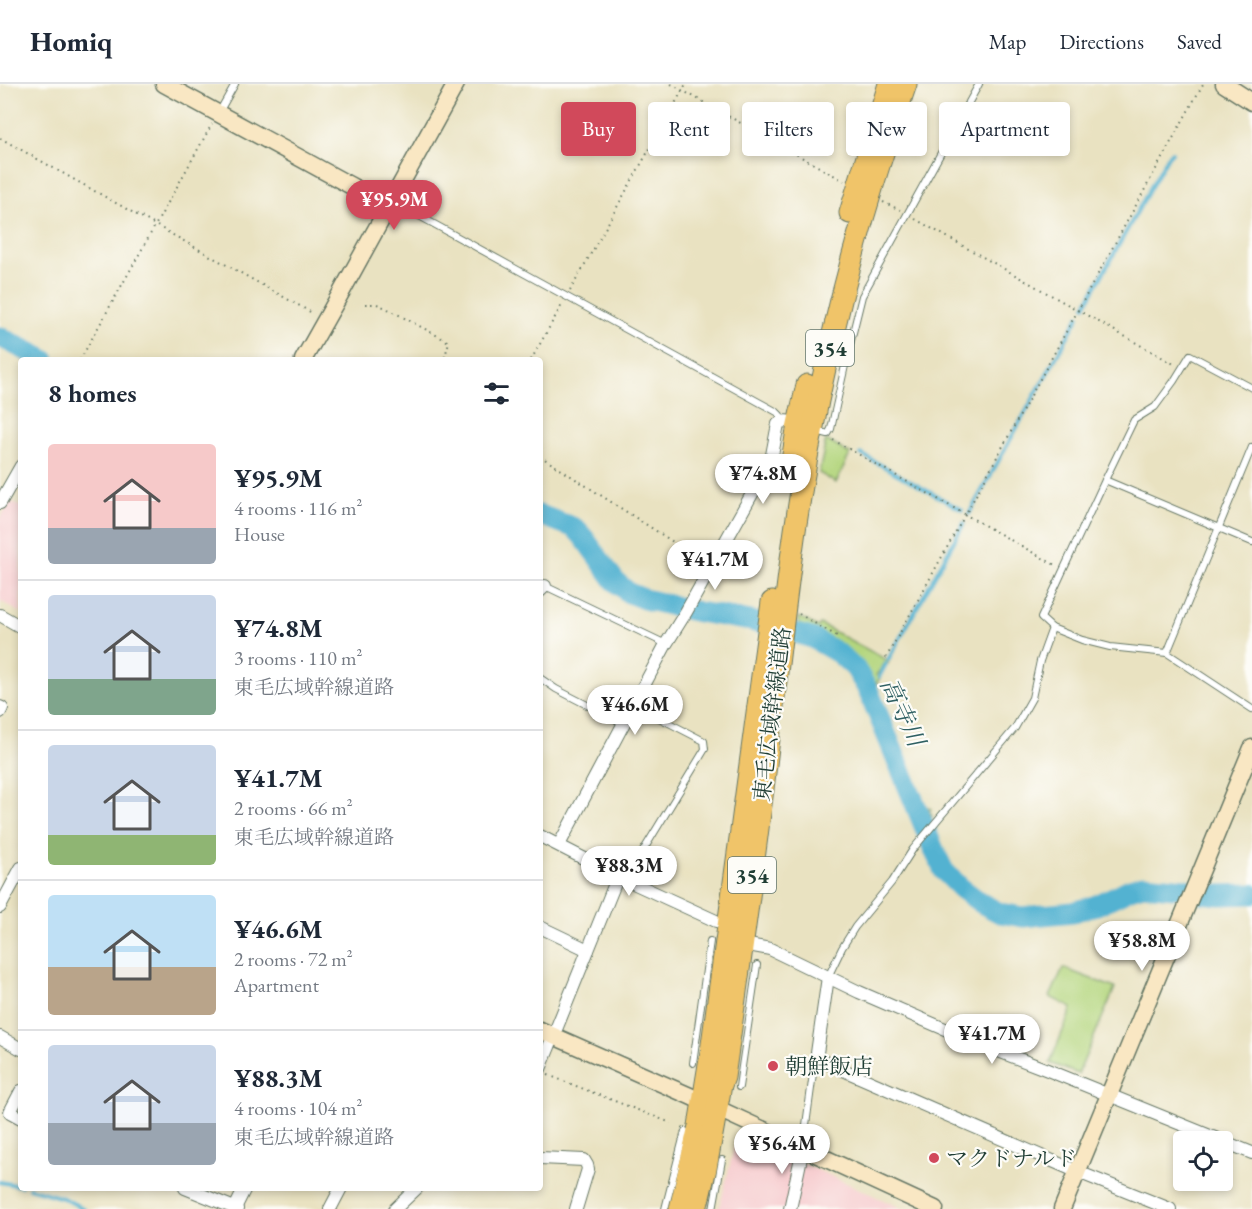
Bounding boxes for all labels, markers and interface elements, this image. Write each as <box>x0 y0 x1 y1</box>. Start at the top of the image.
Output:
text: Homiq <box>30 23 112 59</box>
text: Map <box>989 28 1026 55</box>
text: Directions <box>1059 28 1144 55</box>
text: Saved <box>1177 28 1222 55</box>
chip: Buy <box>561 102 636 156</box>
chip: Rent <box>648 102 730 156</box>
chip: Filters <box>742 102 834 156</box>
chip: New <box>846 102 927 156</box>
chip: Apartment <box>939 102 1070 156</box>
pin: ¥95.9M <box>345 180 443 231</box>
text: ¥95.9M <box>360 186 428 212</box>
road number: 354 <box>806 330 854 366</box>
text: 8 homes <box>48 376 137 410</box>
icon: filters <box>480 377 513 410</box>
pin: ¥74.8M <box>714 454 812 505</box>
text: ¥74.8M <box>729 460 797 486</box>
text: ¥95.9M <box>234 461 323 495</box>
icon: home <box>96 468 168 540</box>
text: 4 rooms · 116 m² <box>234 495 362 521</box>
text: House <box>234 521 285 547</box>
pin: ¥41.7M <box>666 540 764 591</box>
text: ¥41.7M <box>681 546 749 572</box>
text: ¥74.8M <box>234 611 323 645</box>
icon: home <box>96 619 168 691</box>
street label: 東毛広域幹線道路 <box>747 625 797 803</box>
text: 3 rooms · 110 m² <box>234 645 362 671</box>
water label: 高寺川 <box>874 673 934 754</box>
text: 東毛広域幹線道路 <box>234 674 394 700</box>
pin: ¥46.6M <box>586 685 684 736</box>
text: ¥46.6M <box>601 691 669 717</box>
text: ¥41.7M <box>234 761 323 795</box>
icon: home <box>96 769 168 841</box>
text: 2 rooms · 66 m² <box>234 795 353 821</box>
text: 東毛広域幹線道路 <box>234 824 394 850</box>
pin: ¥88.3M <box>580 846 678 897</box>
text: ¥88.3M <box>595 852 663 878</box>
road number: 354 <box>728 857 776 893</box>
text: ¥46.6M <box>234 912 323 946</box>
icon: home <box>96 919 168 991</box>
pin: ¥58.8M <box>1093 921 1191 972</box>
text: ¥58.8M <box>1108 927 1176 953</box>
text: 2 rooms · 72 m² <box>234 946 353 972</box>
text: Apartment <box>234 972 319 998</box>
pin: ¥41.7M <box>943 1014 1041 1065</box>
text: ¥41.7M <box>958 1020 1026 1046</box>
place label: 朝鮮飯店 <box>785 1052 873 1081</box>
marker: 朝鮮飯店 <box>766 1059 780 1073</box>
text: ¥88.3M <box>234 1061 323 1095</box>
icon: home <box>96 1069 168 1141</box>
text: 4 rooms · 104 m² <box>234 1095 362 1121</box>
text: 東毛広域幹線道路 <box>234 1124 394 1150</box>
pin: ¥56.4M <box>733 1124 831 1175</box>
text: ¥56.4M <box>748 1130 816 1156</box>
map controls <box>1173 1131 1233 1191</box>
button: locate <box>1173 1131 1233 1191</box>
place label: マクドナルド <box>946 1144 1077 1173</box>
marker: マクドナルド <box>927 1151 941 1165</box>

